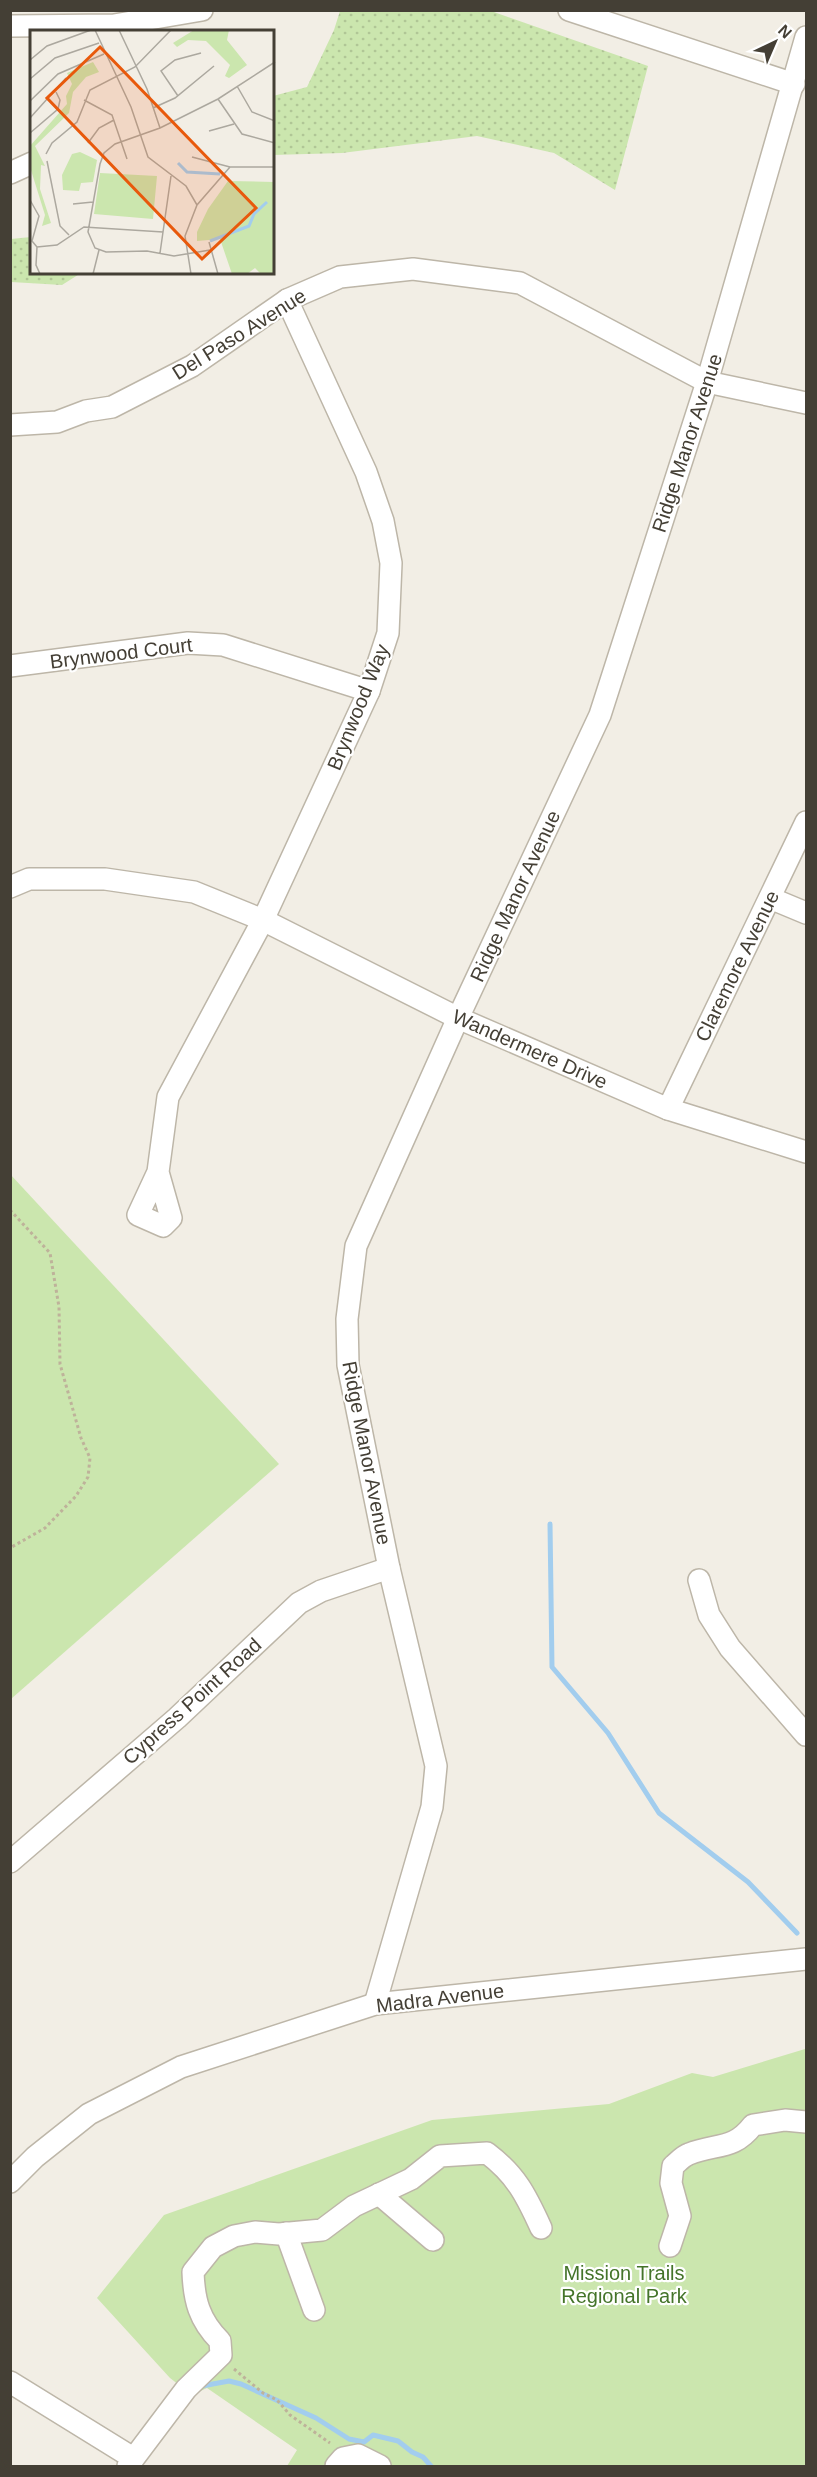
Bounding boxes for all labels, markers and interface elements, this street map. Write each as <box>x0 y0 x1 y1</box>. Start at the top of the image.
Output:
north arrow <box>745 12 805 72</box>
text: N <box>775 21 795 42</box>
inset map <box>30 30 274 274</box>
street label: Del Paso Avenue <box>168 284 310 384</box>
street label: Ridge Manor Avenue <box>648 351 726 535</box>
street label: Brynwood Court <box>48 633 194 673</box>
street label: Brynwood Way <box>323 641 393 773</box>
street label: Ridge Manor Avenue <box>466 807 564 985</box>
street label: Claremore Avenue <box>691 887 783 1045</box>
street label: Wandermere Drive <box>449 1005 611 1093</box>
street label: Ridge Manor Avenue <box>338 1359 396 1547</box>
street label: Cypress Point Road <box>119 1633 265 1769</box>
street label: Madra Avenue <box>375 1979 505 2017</box>
park label: Mission Trails Regional Park <box>561 2262 688 2307</box>

